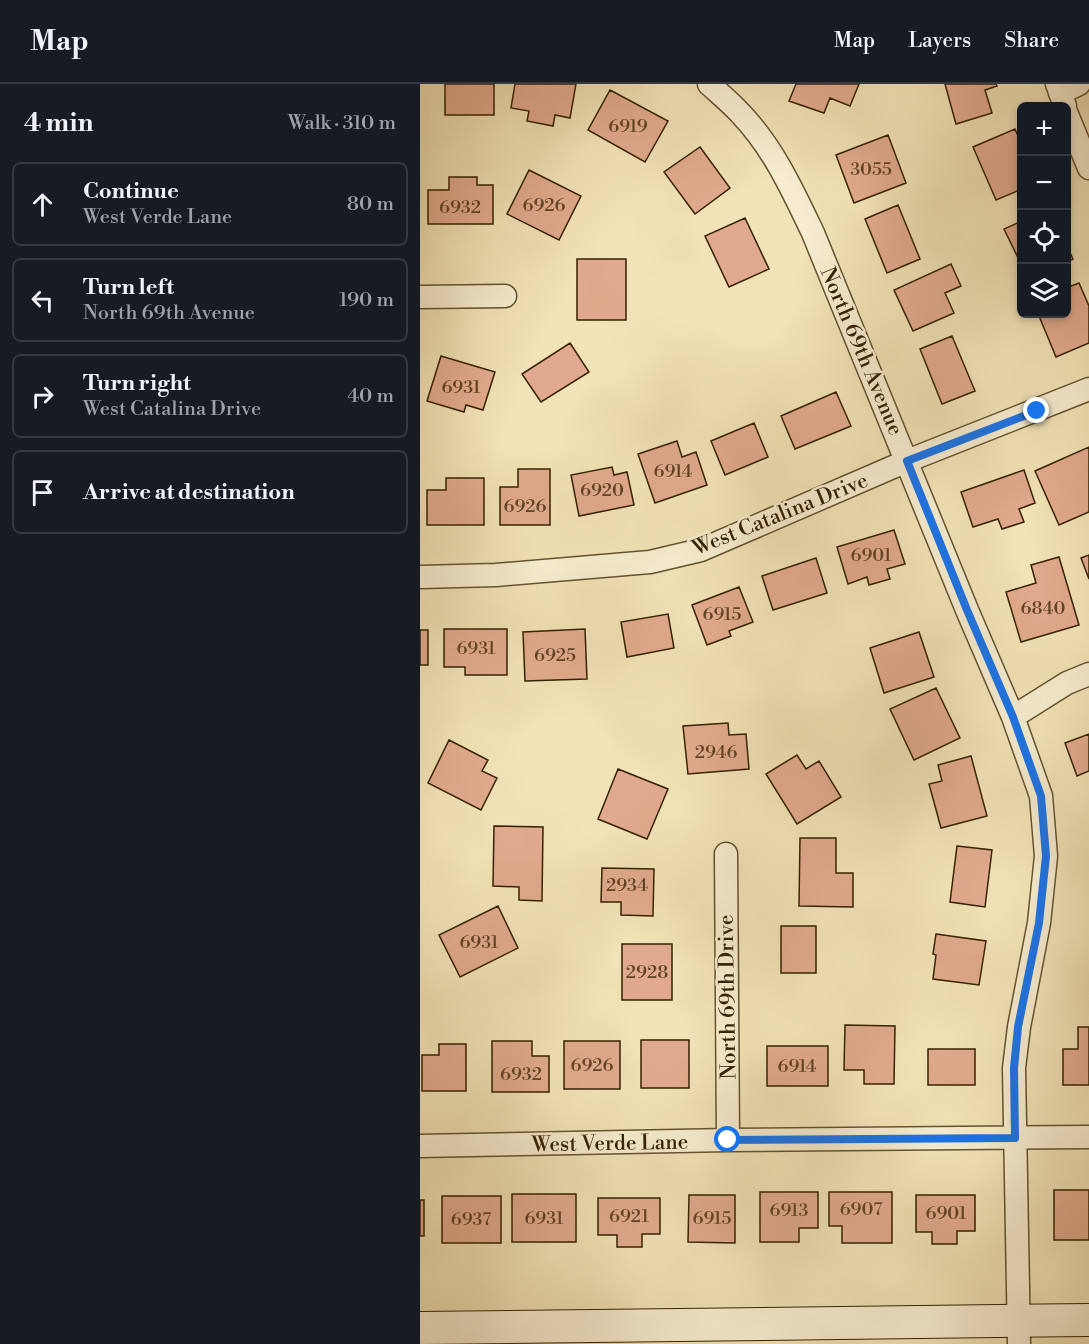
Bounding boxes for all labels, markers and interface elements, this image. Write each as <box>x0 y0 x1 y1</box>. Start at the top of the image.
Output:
text: Map <box>30 24 89 59</box>
text: Map <box>834 28 875 54</box>
text: Layers <box>908 28 971 54</box>
text: Share <box>1004 28 1059 54</box>
map controls <box>1017 102 1071 318</box>
button: + <box>1017 102 1071 156</box>
text: 4 min <box>24 107 94 139</box>
text: Walk · 310 m <box>288 111 396 136</box>
house number: 6919 <box>608 115 648 138</box>
button: − <box>1017 156 1071 210</box>
house number: 3055 <box>850 158 892 181</box>
text: Continue <box>83 178 179 205</box>
icon: ahead <box>26 188 59 221</box>
text: 80 m <box>347 192 394 217</box>
house number: 6926 <box>523 194 566 217</box>
house number: 6932 <box>439 196 481 219</box>
text: West Verde Lane <box>83 205 232 230</box>
button: locate <box>1017 210 1071 264</box>
street label: North 69th Avenue <box>814 263 908 440</box>
button: layers <box>1017 264 1071 318</box>
text: Turn left <box>83 274 174 301</box>
icon: left <box>26 284 59 317</box>
text: 190 m <box>339 288 394 313</box>
text: North 69th Avenue <box>83 301 255 326</box>
text: Turn right <box>83 370 191 397</box>
house number: 6931 <box>441 376 481 399</box>
icon: right <box>26 380 59 413</box>
text: 40 m <box>347 384 394 409</box>
text: West Catalina Drive <box>83 397 261 422</box>
route end <box>1023 397 1049 423</box>
house number: 6914 <box>654 460 693 483</box>
street label: West Catalina Drive <box>688 468 872 562</box>
icon: arrive <box>26 476 59 509</box>
text: Arrive at destination <box>83 479 295 506</box>
house number: 6920 <box>580 479 624 502</box>
house number: 6926 <box>504 495 547 518</box>
house number: 6901 <box>851 544 892 567</box>
house number: 6840 <box>1021 597 1066 620</box>
house number: 6915 <box>703 603 742 626</box>
house number: 6931 <box>456 637 496 660</box>
house number: 6925 <box>534 644 576 667</box>
house number: 2946 <box>695 741 737 764</box>
house number: 2934 <box>606 874 648 897</box>
street label: North 69th Drive <box>714 914 742 1080</box>
house number: 6931 <box>459 931 499 954</box>
house number: 2928 <box>626 961 668 984</box>
house number: 6926 <box>571 1054 614 1077</box>
house number: 6914 <box>778 1055 817 1078</box>
house number: 6932 <box>500 1063 542 1086</box>
route start <box>714 1126 740 1152</box>
street label: West Verde Lane <box>530 1130 689 1158</box>
house number: 6907 <box>840 1198 882 1221</box>
house number: 6913 <box>770 1199 809 1222</box>
house number: 6901 <box>926 1202 967 1225</box>
house number: 6921 <box>609 1205 649 1228</box>
house number: 6931 <box>524 1207 564 1230</box>
house number: 6915 <box>693 1207 732 1230</box>
house number: 6937 <box>451 1208 491 1231</box>

